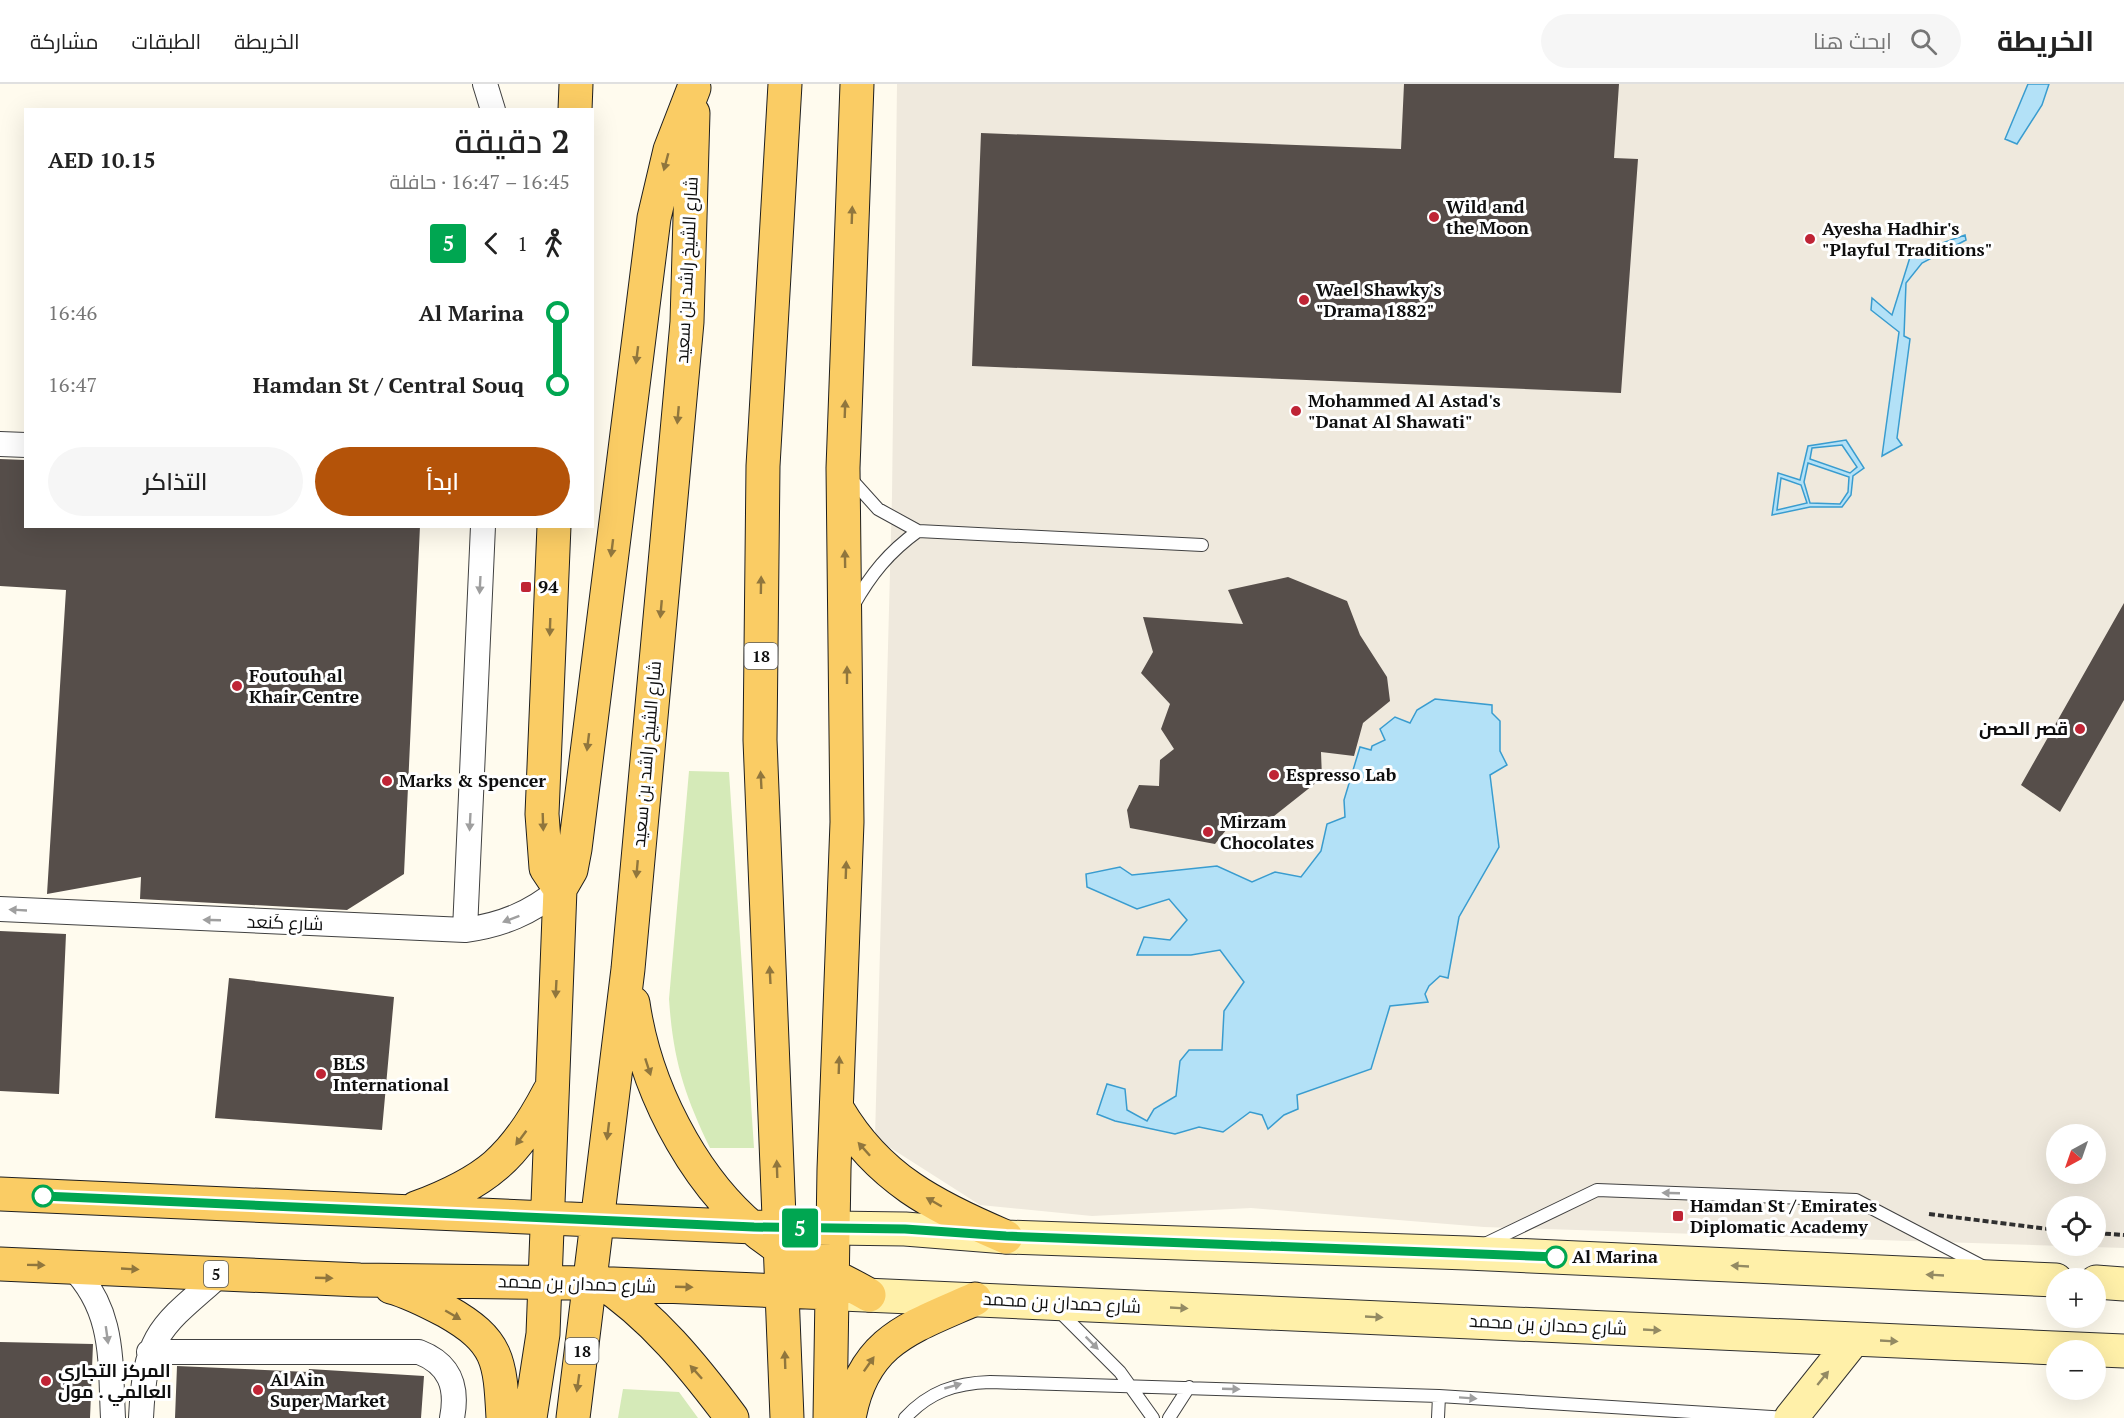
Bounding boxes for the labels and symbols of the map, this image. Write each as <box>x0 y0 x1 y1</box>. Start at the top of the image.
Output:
one-way arrow <box>661 153 671 171</box>
street label: شارع الشيخ راشد بن سعيد <box>669 176 704 364</box>
place label: Wild and the Moon <box>1446 194 1529 239</box>
one-way arrow <box>847 205 857 224</box>
marker: Wild and the Moon <box>1427 210 1441 224</box>
place label: Ayesha Hadhir's "Playful Traditions" <box>1822 216 1992 261</box>
marker: Ayesha Hadhir's "Playful Traditions" <box>1803 232 1817 246</box>
place label: Wael Shawky's "Drama 1882" <box>1316 277 1442 322</box>
marker: Wael Shawky's "Drama 1882" <box>1297 293 1311 307</box>
one-way arrow <box>632 345 641 364</box>
place label: Mohammed Al Astad's "Danat Al Shawati" <box>1308 388 1501 433</box>
one-way arrow <box>841 400 850 419</box>
marker: Mohammed Al Astad's "Danat Al Shawati" <box>1289 404 1303 418</box>
one-way arrow <box>673 406 683 425</box>
one-way arrow <box>607 539 617 558</box>
one-way arrow <box>840 549 850 568</box>
place label: 94 <box>538 574 559 598</box>
one-way arrow <box>476 575 485 594</box>
one-way arrow <box>756 575 766 594</box>
marker: 94 <box>519 580 533 594</box>
one-way arrow <box>656 600 666 619</box>
one-way arrow <box>545 617 555 636</box>
road number: 18 <box>744 643 777 669</box>
street label: شارع الشيخ راشد بن سعيد <box>626 660 667 848</box>
place label: Foutouh al Khair Centre <box>249 663 359 708</box>
one-way arrow <box>842 665 852 684</box>
marker: Foutouh al Khair Centre <box>230 679 244 693</box>
place label: قصر الحصن <box>1979 716 2068 740</box>
marker: قصر الحصن <box>2073 722 2087 736</box>
one-way arrow <box>583 732 592 751</box>
place label: Espresso Lab <box>1286 762 1397 786</box>
place label: Marks & Spencer <box>399 768 546 792</box>
marker: Espresso Lab <box>1267 768 1281 782</box>
one-way arrow <box>757 770 766 789</box>
marker: Marks & Spencer <box>380 774 394 788</box>
place label: Mirzam Chocolates <box>1220 809 1314 854</box>
one-way arrow <box>465 812 474 831</box>
one-way arrow <box>538 812 547 831</box>
marker: Mirzam Chocolates <box>1201 825 1215 839</box>
one-way arrow <box>632 859 642 878</box>
one-way arrow <box>841 860 850 879</box>
one-way arrow <box>8 905 27 914</box>
street label: شارع كَنعد <box>246 909 324 936</box>
one-way arrow <box>501 914 519 924</box>
one-way arrow <box>203 915 222 924</box>
one-way arrow <box>766 965 775 984</box>
one-way arrow <box>551 980 560 999</box>
place label: BLS International <box>333 1051 449 1096</box>
one-way arrow <box>835 1055 844 1074</box>
one-way arrow <box>644 1058 653 1076</box>
marker: BLS International <box>314 1067 328 1081</box>
one-way arrow <box>603 1122 613 1141</box>
north arrow <box>2046 1124 2106 1184</box>
one-way arrow <box>516 1130 528 1145</box>
one-way arrow <box>858 1142 871 1157</box>
one-way arrow <box>772 1160 782 1179</box>
unlabelled marker <box>32 1185 54 1207</box>
one-way arrow <box>1661 1188 1680 1198</box>
place label: Hamdan St / Emirates Diplomatic Academy <box>1690 1193 1877 1238</box>
one-way arrow <box>926 1196 942 1207</box>
line badge: 5 <box>780 1208 820 1248</box>
marker: Hamdan St / Emirates Diplomatic Academy <box>1671 1209 1685 1223</box>
place label: Al Marina <box>1572 1244 1658 1268</box>
marker: Al Marina <box>1545 1246 1567 1268</box>
one-way arrow <box>26 1260 45 1270</box>
road number: 5 <box>204 1261 228 1287</box>
one-way arrow <box>1731 1261 1750 1270</box>
one-way arrow <box>120 1265 139 1274</box>
street label: شارع حمدان بن محمد <box>498 1268 656 1299</box>
one-way arrow <box>1926 1270 1945 1279</box>
one-way arrow <box>315 1274 334 1283</box>
one-way arrow <box>675 1282 694 1292</box>
street label: شارع حمدان بن محمد <box>982 1286 1142 1319</box>
one-way arrow <box>1169 1304 1188 1313</box>
street label: شارع حمدان بن محمد <box>1468 1308 1628 1341</box>
one-way arrow <box>445 1310 461 1321</box>
one-way arrow <box>1364 1313 1383 1322</box>
one-way arrow <box>103 1325 112 1344</box>
one-way arrow <box>1643 1325 1662 1334</box>
one-way arrow <box>1085 1335 1099 1349</box>
one-way arrow <box>1880 1336 1899 1345</box>
road number: 18 <box>566 1338 598 1364</box>
one-way arrow <box>781 1350 790 1369</box>
one-way arrow <box>863 1357 875 1373</box>
place label: المركز التجاري العالمي . مول <box>58 1358 172 1407</box>
one-way arrow <box>690 1365 703 1380</box>
place label: Al Ain Super Market <box>270 1367 386 1412</box>
one-way arrow <box>1816 1371 1828 1386</box>
marker: المركز التجاري العالمي . مول <box>39 1374 53 1388</box>
one-way arrow <box>573 1374 583 1393</box>
one-way arrow <box>944 1381 962 1390</box>
marker: Al Ain Super Market <box>251 1383 265 1397</box>
one-way arrow <box>1221 1384 1240 1393</box>
one-way arrow <box>1458 1393 1477 1403</box>

